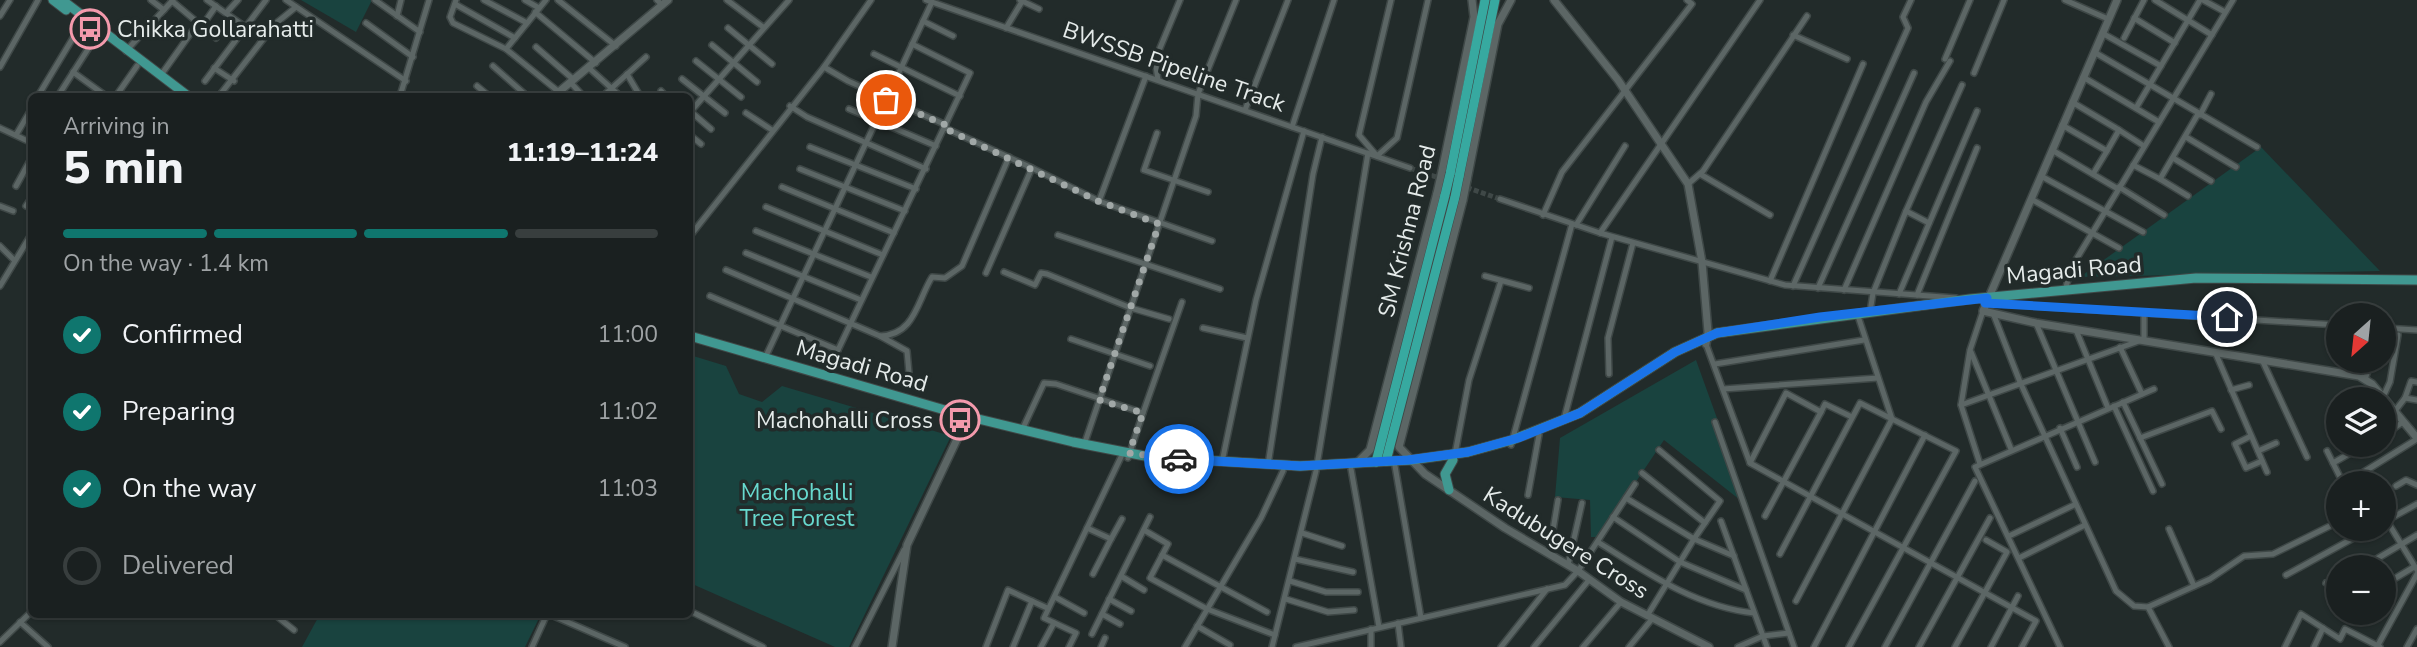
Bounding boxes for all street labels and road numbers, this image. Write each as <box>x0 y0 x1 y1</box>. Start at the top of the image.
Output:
street label: BWSSB Pipeline Track <box>1059 14 1290 120</box>
street label: SM Krishna Road <box>1371 142 1443 320</box>
street label: Magadi Road <box>2005 249 2143 291</box>
street label: Magadi Road <box>793 332 931 400</box>
street label: Kadubugere Cross <box>1477 480 1655 606</box>

